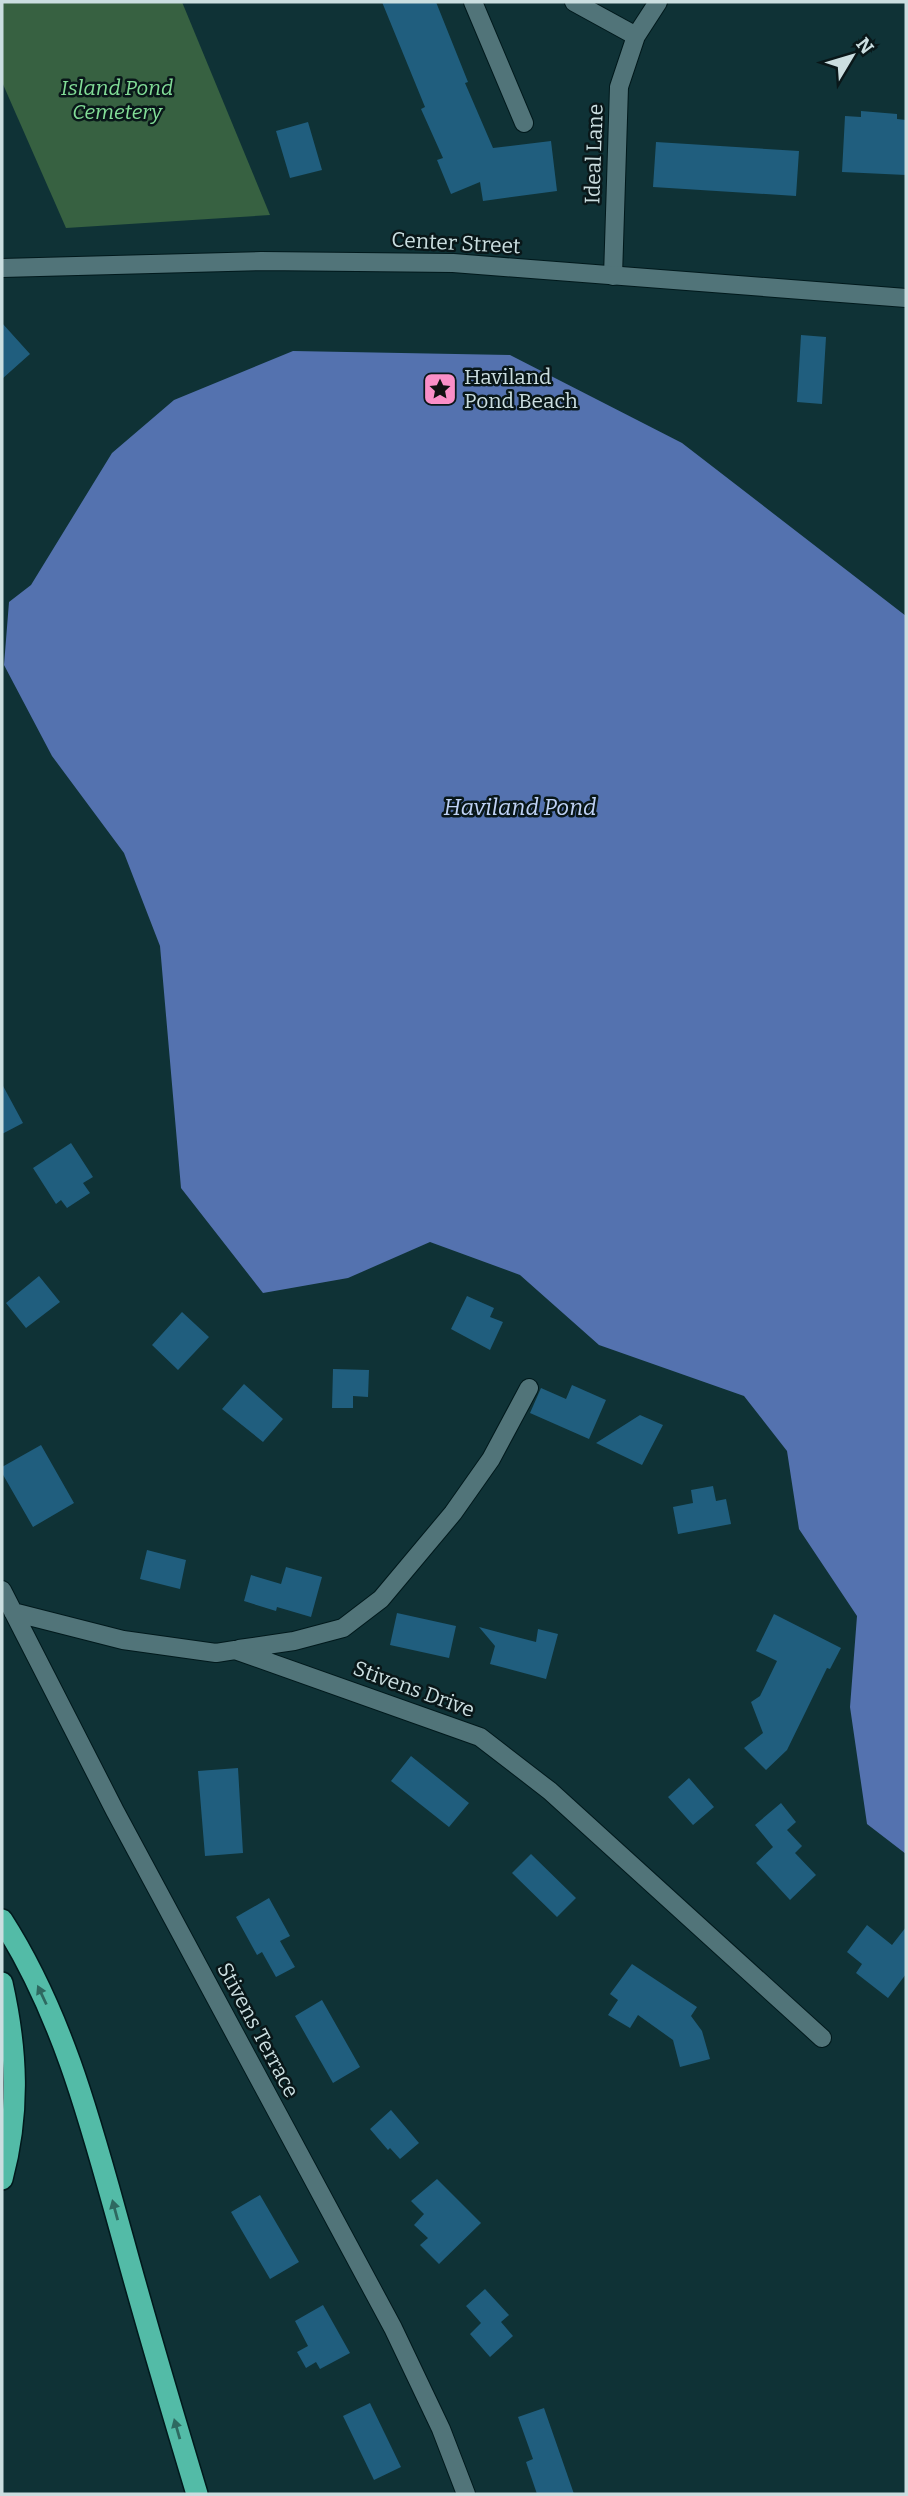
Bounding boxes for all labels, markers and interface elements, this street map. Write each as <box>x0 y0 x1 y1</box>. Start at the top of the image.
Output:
north arrow <box>817 21 887 91</box>
text: N <box>851 33 879 59</box>
park label: Island Pond Cemetery <box>61 75 173 125</box>
street label: Ideal Lane <box>579 103 609 205</box>
street label: Center Street <box>391 227 522 259</box>
place label: Haviland Pond Beach <box>464 364 578 414</box>
place icon: Haviland Pond Beach <box>421 370 459 408</box>
water label: Haviland Pond <box>443 793 597 821</box>
street label: Stivens Drive <box>350 1655 478 1723</box>
street label: Stivens Terrace <box>212 1958 304 2102</box>
one-way arrow <box>36 1985 48 2005</box>
one-way arrow <box>109 2199 120 2221</box>
one-way arrow <box>172 2418 182 2439</box>

